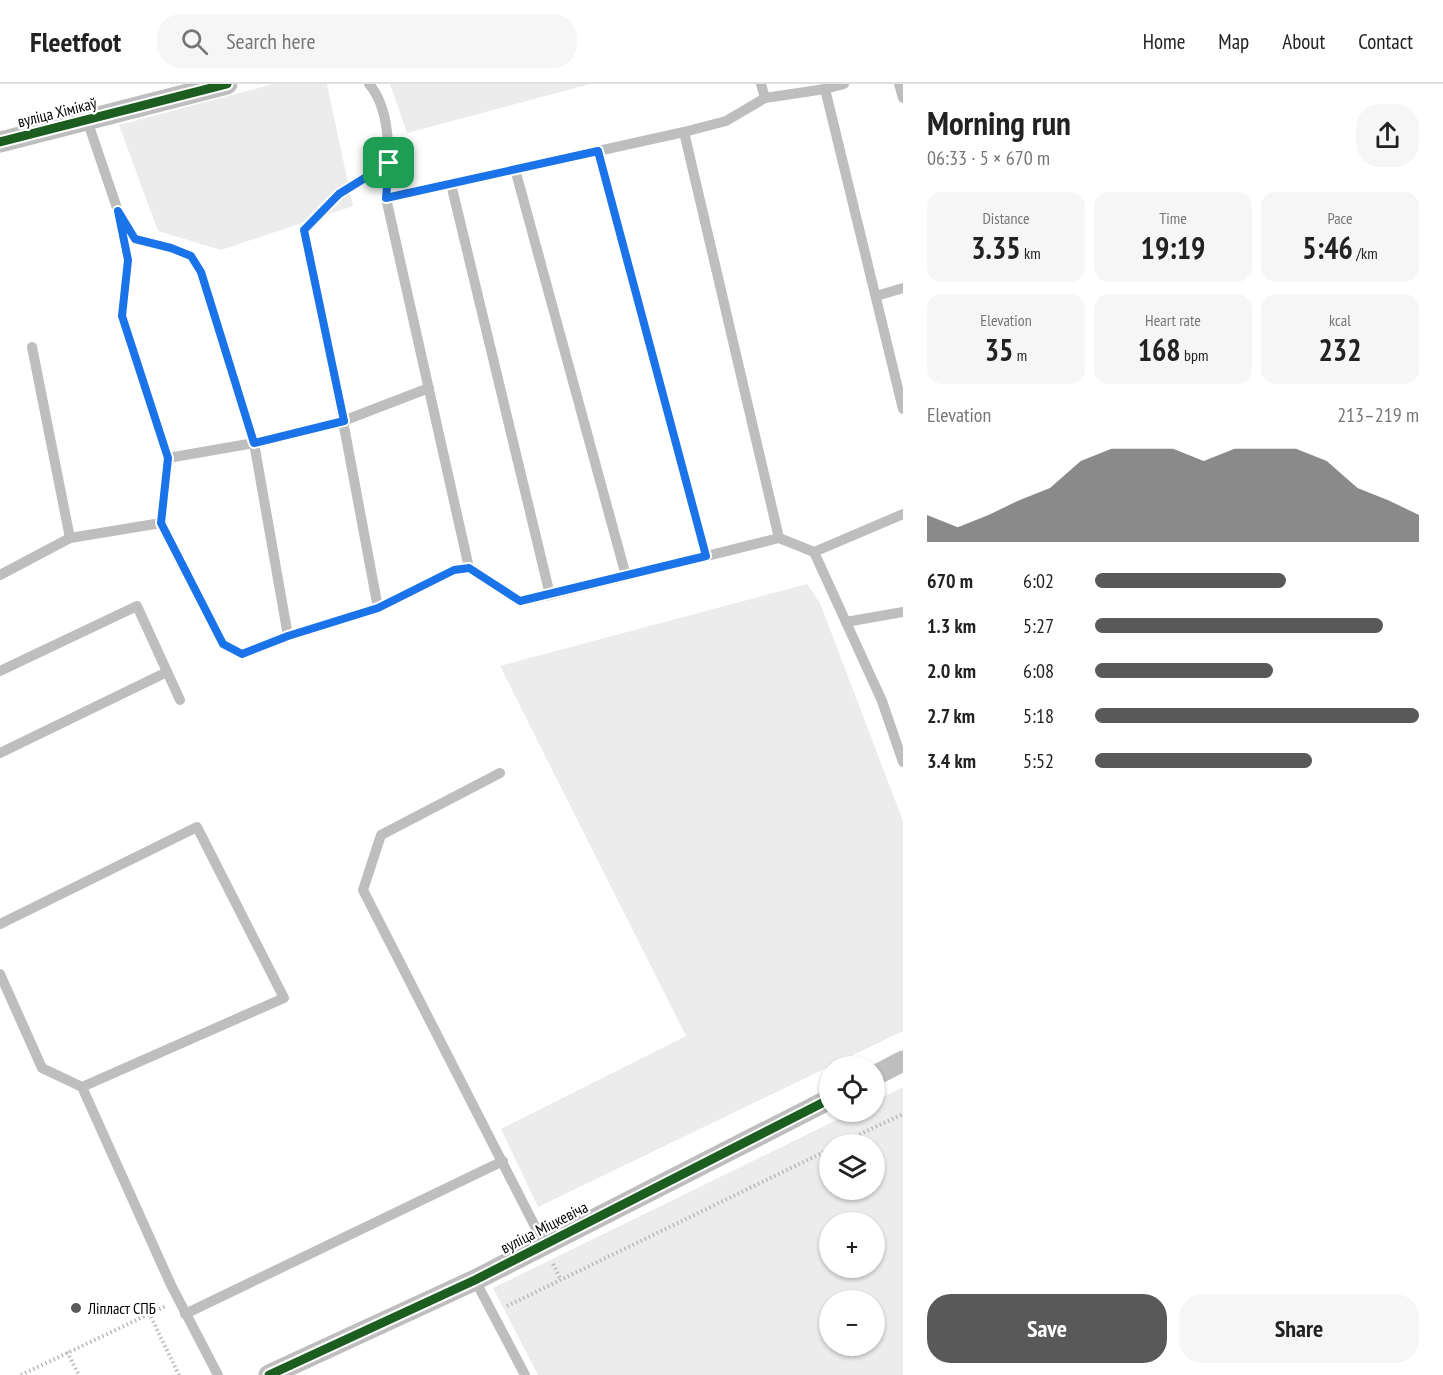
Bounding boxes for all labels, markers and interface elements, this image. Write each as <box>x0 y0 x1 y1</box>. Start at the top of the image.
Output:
search box <box>157 14 577 68</box>
text: Fleetfoot <box>30 23 121 60</box>
icon: search <box>178 25 211 58</box>
text: Search here <box>226 27 316 55</box>
text: Home <box>1143 28 1185 55</box>
text: Map <box>1218 28 1249 55</box>
text: About <box>1282 28 1325 55</box>
text: Contact <box>1358 28 1413 55</box>
street label: вуліца Хімікаў <box>15 93 99 131</box>
text: Morning run <box>927 101 1071 144</box>
button: share <box>1356 104 1419 167</box>
pin <box>363 137 414 188</box>
text: 06:33 · 5 × 670 m <box>927 145 1050 171</box>
icon: arrive <box>372 146 405 179</box>
text: Distance <box>982 208 1030 228</box>
text: Time <box>1159 208 1187 228</box>
text: Pace <box>1327 208 1353 228</box>
text: 3.35 <box>971 228 1021 267</box>
text: 19:19 <box>1141 228 1205 267</box>
text: 5:46 <box>1302 228 1353 267</box>
text: km <box>1021 243 1041 263</box>
text: /km <box>1353 243 1378 263</box>
text: Elevation <box>980 310 1032 330</box>
text: Heart rate <box>1145 310 1201 330</box>
text: kcal <box>1329 310 1351 330</box>
text: 35 <box>985 330 1013 369</box>
text: 168 <box>1138 330 1181 369</box>
text: 232 <box>1318 330 1362 369</box>
text: m <box>1013 345 1027 365</box>
text: bpm <box>1181 345 1208 365</box>
text: Elevation <box>927 402 991 428</box>
text: 213–219 m <box>1337 402 1419 428</box>
text: 670 m <box>927 568 973 594</box>
text: 6:02 <box>1023 568 1054 594</box>
text: 1.3 km <box>927 613 976 639</box>
text: 5:27 <box>1023 613 1054 639</box>
text: 2.0 km <box>927 658 976 684</box>
text: 6:08 <box>1023 658 1054 684</box>
text: 2.7 km <box>927 703 975 729</box>
text: 5:18 <box>1023 703 1054 729</box>
text: 3.4 km <box>927 748 976 774</box>
text: 5:52 <box>1023 748 1054 774</box>
map controls <box>819 1056 885 1356</box>
button: locate <box>819 1056 885 1122</box>
button: layers <box>819 1134 885 1200</box>
street label: вуліца Міцкевіча <box>497 1196 591 1258</box>
button: + <box>819 1212 885 1278</box>
button: − <box>819 1290 885 1356</box>
button: Save <box>927 1294 1167 1363</box>
button: Share <box>1179 1294 1419 1363</box>
place label: Ліпласт СПБ <box>87 1298 156 1318</box>
marker: Ліпласт СПБ <box>69 1301 83 1315</box>

